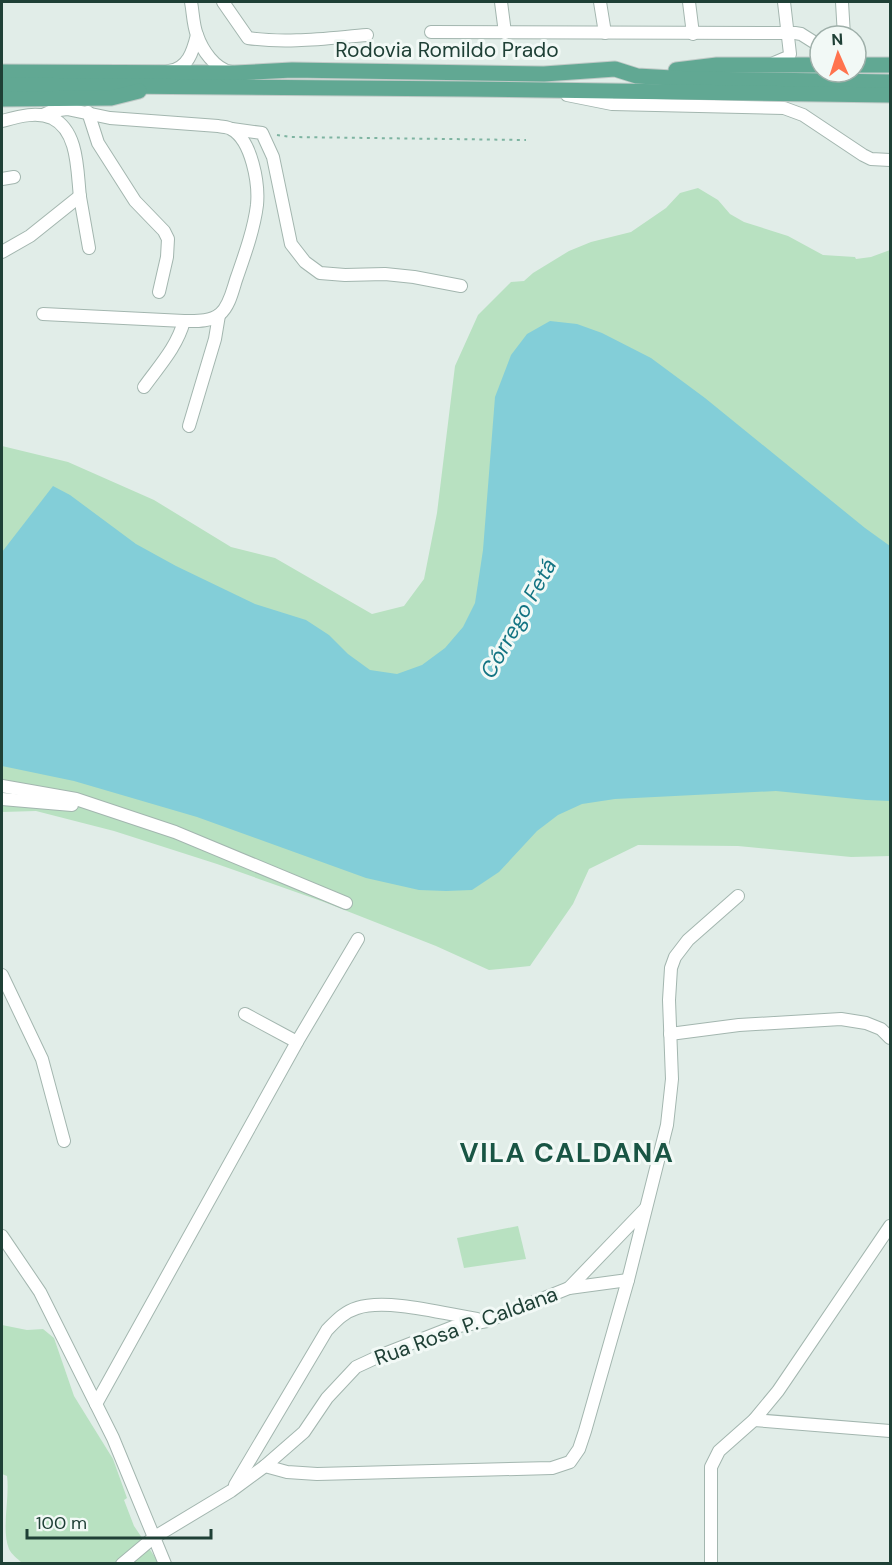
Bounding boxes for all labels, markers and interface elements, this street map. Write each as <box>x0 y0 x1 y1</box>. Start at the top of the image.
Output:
north arrow <box>808 24 868 84</box>
text: N <box>831 29 844 50</box>
street label: Rodovia Romildo Prado <box>335 36 559 64</box>
water label: Córrego Fetá <box>474 553 563 683</box>
district label: VILA CALDANA <box>460 1135 674 1170</box>
street label: Rua Rosa P. Caldana <box>371 1280 561 1372</box>
scale bar <box>27 1502 212 1540</box>
text: 100 m <box>36 1511 87 1535</box>

